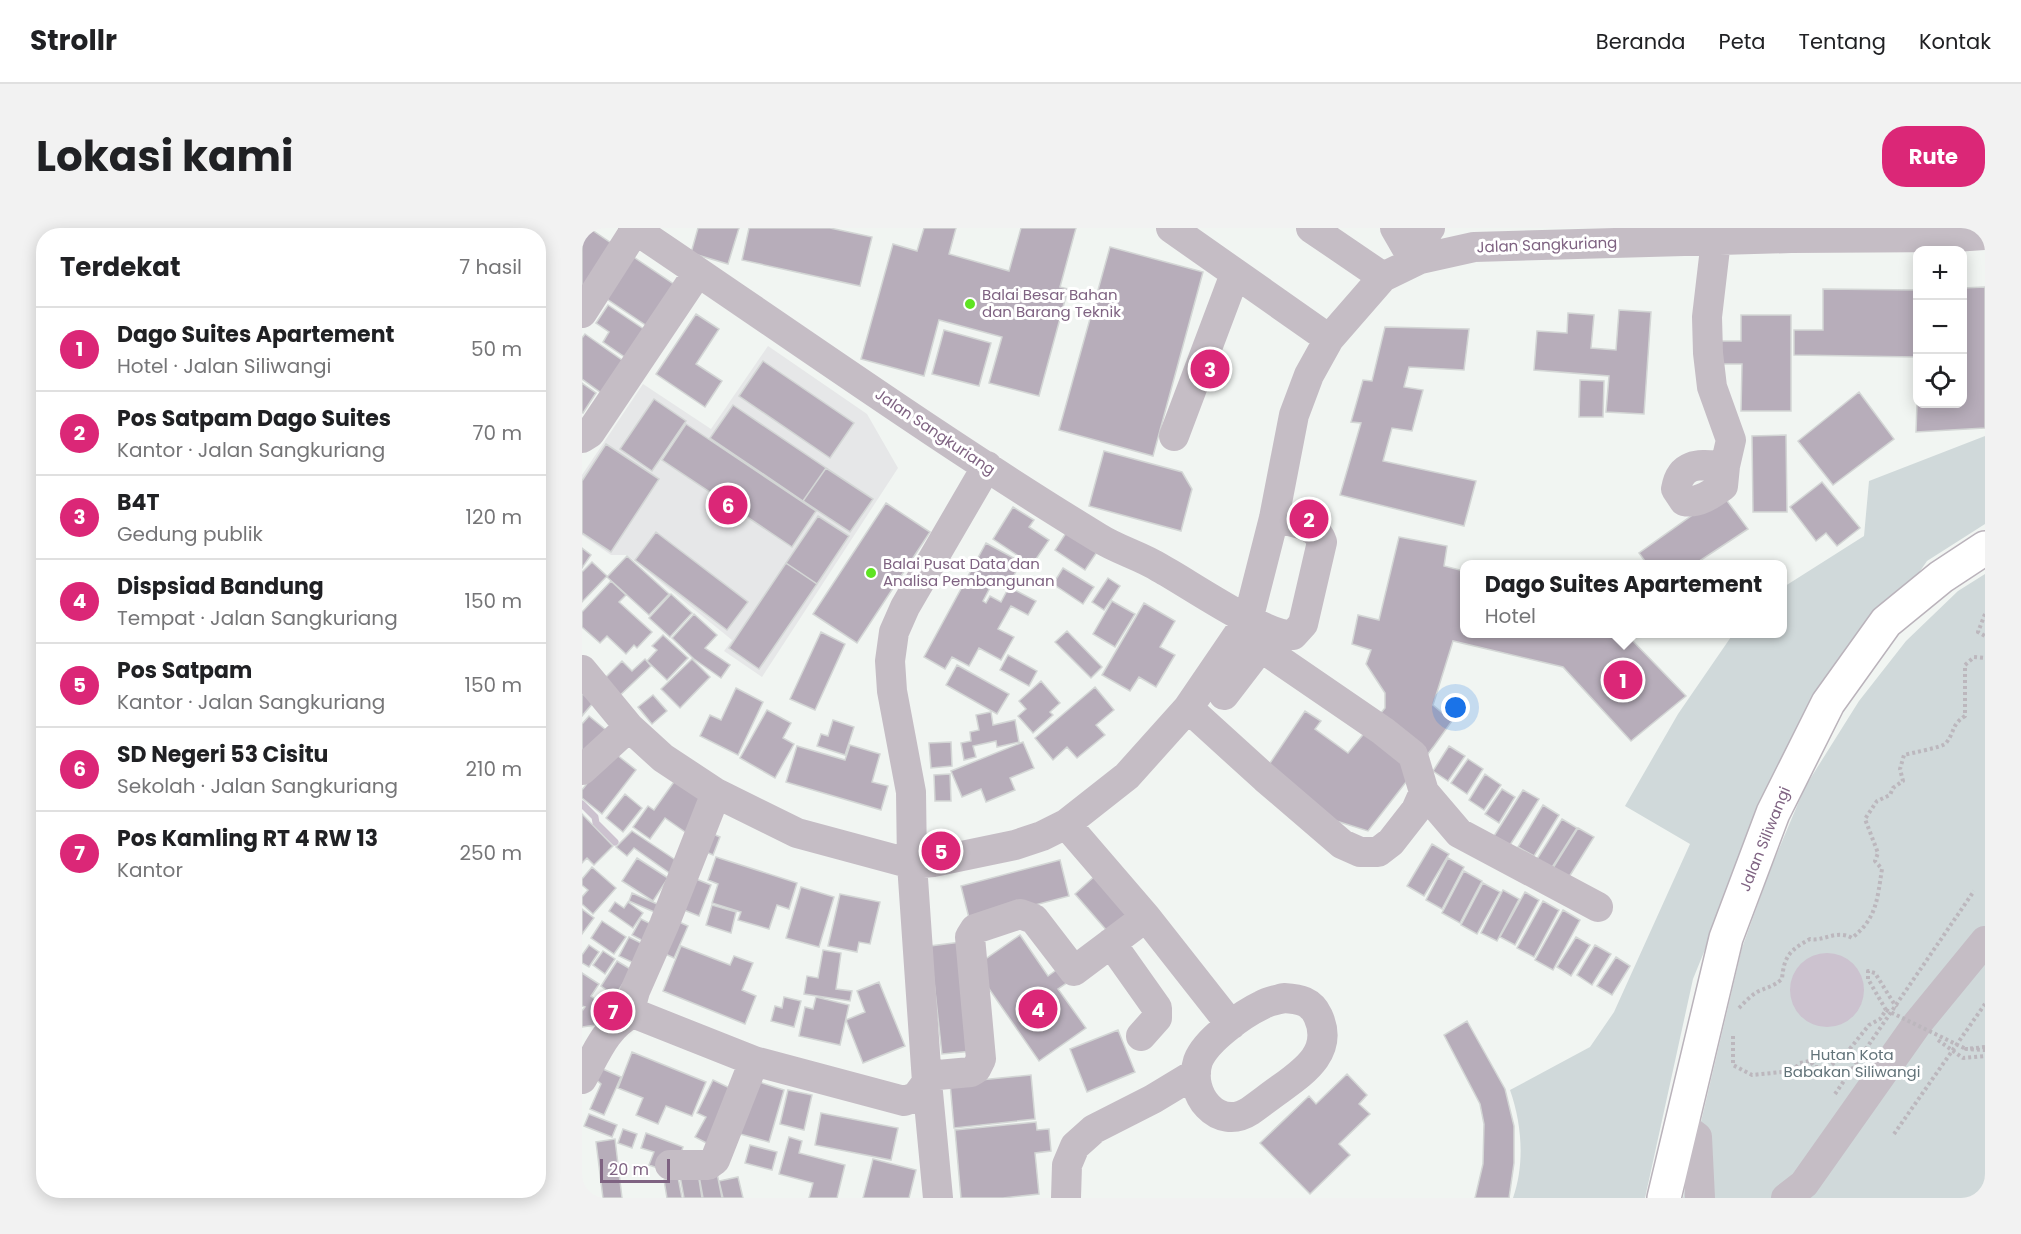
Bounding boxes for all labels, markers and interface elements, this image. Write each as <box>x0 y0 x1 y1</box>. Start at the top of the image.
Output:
text: Strollr <box>30 21 117 60</box>
text: Beranda <box>1596 27 1686 56</box>
text: Peta <box>1719 27 1766 56</box>
text: Tentang <box>1799 27 1886 56</box>
text: Kontak <box>1919 27 1991 56</box>
button: Rute <box>1882 126 1985 187</box>
text: Lokasi kami <box>36 127 293 186</box>
street label: Jalan Sangkuriang <box>1476 232 1618 257</box>
map controls <box>1913 246 1967 408</box>
button: + <box>1913 246 1967 300</box>
text: Terdekat <box>60 249 180 285</box>
text: 7 hasil <box>459 253 522 281</box>
place label: Balai Besar Bahan dan Barang Teknik <box>982 284 1121 322</box>
marker: Balai Besar Bahan dan Barang Teknik <box>963 297 977 311</box>
button: − <box>1913 300 1967 354</box>
text: Dago Suites Apartement <box>117 319 394 350</box>
text: 1 <box>76 335 83 363</box>
text: 50 m <box>471 335 522 363</box>
pin: 3 <box>1190 346 1230 392</box>
text: Hotel · Jalan Siliwangi <box>117 352 332 380</box>
button: locate <box>1913 354 1967 408</box>
street label: Jalan Sangkuriang <box>871 384 999 480</box>
text: Pos Satpam Dago Suites <box>117 403 391 434</box>
text: 2 <box>74 419 85 447</box>
text: 70 m <box>473 419 522 447</box>
text: Kantor · Jalan Sangkuriang <box>117 436 385 464</box>
pin: 6 <box>708 482 748 528</box>
text: B4T <box>117 487 159 518</box>
pin: 2 <box>1290 496 1328 542</box>
text: 3 <box>73 503 86 531</box>
text: 120 m <box>466 503 522 531</box>
text: Gedung publik <box>117 520 263 548</box>
place label: Balai Pusat Data dan Analisa Pembangunan <box>883 553 1055 591</box>
popup <box>1460 560 1787 638</box>
marker: Balai Pusat Data dan Analisa Pembangunan <box>864 566 878 580</box>
text: Dago Suites Apartement <box>1485 569 1762 600</box>
text: Dispsiad Bandung <box>117 571 324 602</box>
text: 4 <box>73 587 86 615</box>
text: 150 m <box>465 587 522 615</box>
text: Hotel <box>1485 602 1536 630</box>
text: Tempat · Jalan Sangkuriang <box>117 604 398 632</box>
text: Pos Satpam <box>117 655 252 686</box>
pin: 1 <box>1604 658 1642 702</box>
text: 5 <box>73 671 86 699</box>
text: 150 m <box>465 671 522 699</box>
text: Kantor · Jalan Sangkuriang <box>117 688 385 716</box>
your location <box>1441 693 1470 722</box>
text: SD Negeri 53 Cisitu <box>117 739 328 770</box>
text: 6 <box>73 755 86 783</box>
text: 210 m <box>466 755 522 783</box>
text: Sekolah · Jalan Sangkuriang <box>117 772 398 800</box>
street label: Jalan Siliwangi <box>1734 783 1795 894</box>
text: Pos Kamling RT 4 RW 13 <box>117 823 378 854</box>
pin: 5 <box>922 828 960 874</box>
text: 7 <box>74 839 85 867</box>
text: 250 m <box>459 839 522 867</box>
text: Kantor <box>117 856 183 884</box>
pin: 4 <box>1018 986 1058 1032</box>
pin: 7 <box>594 988 633 1034</box>
park label: Hutan Kota Babakan Siliwangi <box>1784 1044 1920 1082</box>
scale bar <box>600 1156 670 1184</box>
text: 20 m <box>609 1158 649 1181</box>

